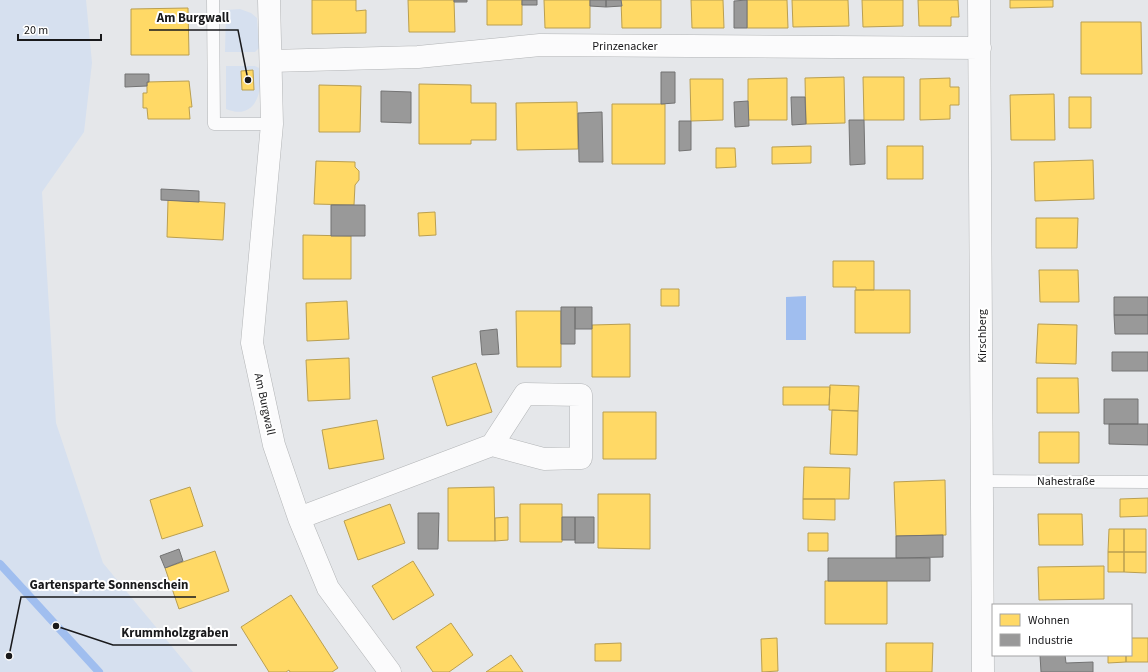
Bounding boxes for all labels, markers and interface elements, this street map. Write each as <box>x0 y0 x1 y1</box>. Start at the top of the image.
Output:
callout: Am Burgwall <box>149 5 238 30</box>
text: Am Burgwall <box>156 9 230 27</box>
scale bar <box>18 16 101 42</box>
text: 20 m <box>24 22 48 39</box>
street label: Prinzenacker <box>592 38 658 55</box>
street label: Kirschberg <box>974 309 991 363</box>
street label: Am Burgwall <box>250 371 279 437</box>
street label: Nahestraße <box>1037 473 1095 490</box>
callout: Gartensparte Sonnenschein <box>21 572 196 597</box>
text: Gartensparte Sonnenschein <box>30 576 188 594</box>
legend <box>992 604 1132 656</box>
text: Wohnen <box>1028 612 1070 629</box>
callout: Krummholzgraben <box>113 620 237 645</box>
text: Krummholzgraben <box>121 624 229 642</box>
text: Industrie <box>1028 632 1073 649</box>

